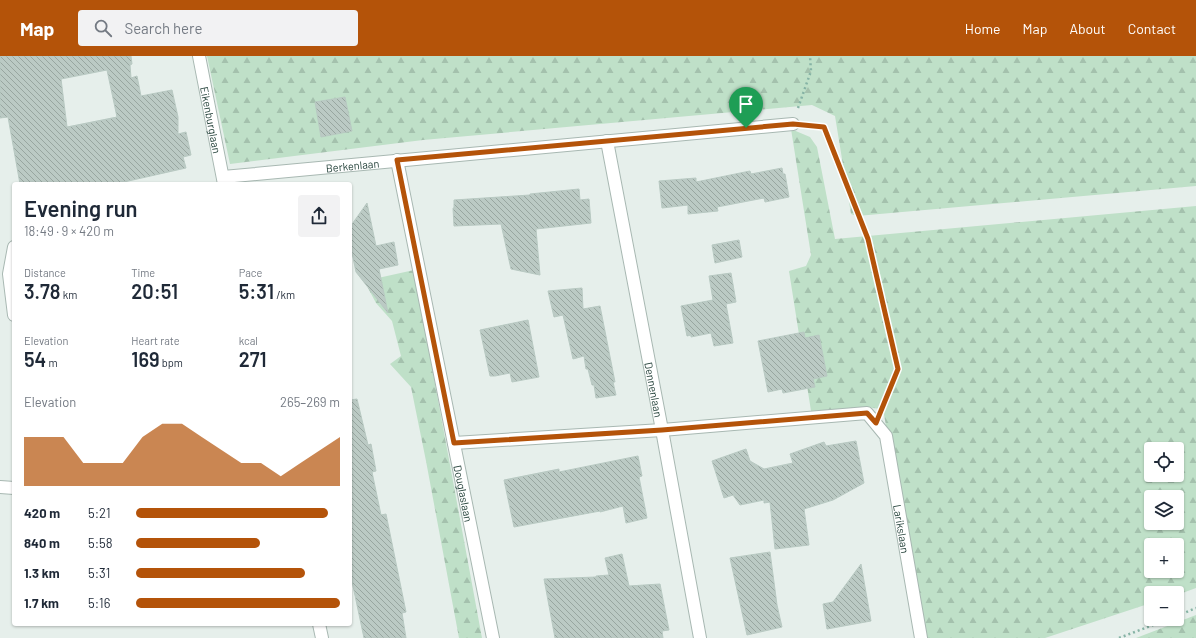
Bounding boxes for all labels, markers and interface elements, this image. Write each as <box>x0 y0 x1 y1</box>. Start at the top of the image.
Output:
search box <box>78 10 358 46</box>
text: Map <box>20 17 54 40</box>
icon: search <box>92 17 114 39</box>
text: Search here <box>124 19 202 37</box>
text: Home <box>965 20 1001 37</box>
text: Map <box>1023 20 1047 37</box>
text: About <box>1069 20 1106 37</box>
text: Contact <box>1128 20 1176 37</box>
street label: Eikenburglaan <box>199 85 224 154</box>
pin <box>729 87 763 128</box>
icon: arrive <box>735 93 757 115</box>
street label: Berkenlaan <box>325 156 380 174</box>
text: Evening run <box>24 195 138 221</box>
button: share <box>298 195 340 237</box>
text: 18:49 · 9 × 420 m <box>24 223 114 239</box>
text: Distance <box>24 266 66 279</box>
text: Time <box>131 266 155 279</box>
text: Pace <box>239 266 262 279</box>
text: 3.78 <box>24 279 61 303</box>
text: 20:51 <box>131 279 178 303</box>
text: 5:31 <box>239 279 274 303</box>
text: km <box>61 288 77 301</box>
text: /km <box>274 288 295 301</box>
text: Elevation <box>24 334 68 347</box>
text: Heart rate <box>131 334 180 347</box>
text: kcal <box>239 334 258 347</box>
text: 54 <box>24 347 46 371</box>
text: 169 <box>131 347 160 371</box>
text: 271 <box>239 347 267 371</box>
text: m <box>46 356 58 369</box>
text: bpm <box>160 356 183 369</box>
street label: Dennenlaan <box>643 361 666 418</box>
text: Elevation <box>24 394 76 410</box>
text: 265–269 m <box>280 394 340 410</box>
map controls <box>1144 442 1184 626</box>
button: locate <box>1144 442 1184 482</box>
street label: Douglaslaan <box>452 464 476 523</box>
button: layers <box>1144 490 1184 530</box>
street label: Larikslaan <box>891 503 913 554</box>
text: 420 m <box>24 505 60 521</box>
text: 5:21 <box>88 505 110 521</box>
text: 840 m <box>24 535 60 551</box>
text: 5:58 <box>88 535 113 551</box>
button: + <box>1144 538 1184 578</box>
text: 1.3 km <box>24 565 60 581</box>
text: 5:31 <box>88 565 110 581</box>
button: − <box>1144 586 1184 626</box>
text: 1.7 km <box>24 595 59 611</box>
text: 5:16 <box>88 595 110 611</box>

